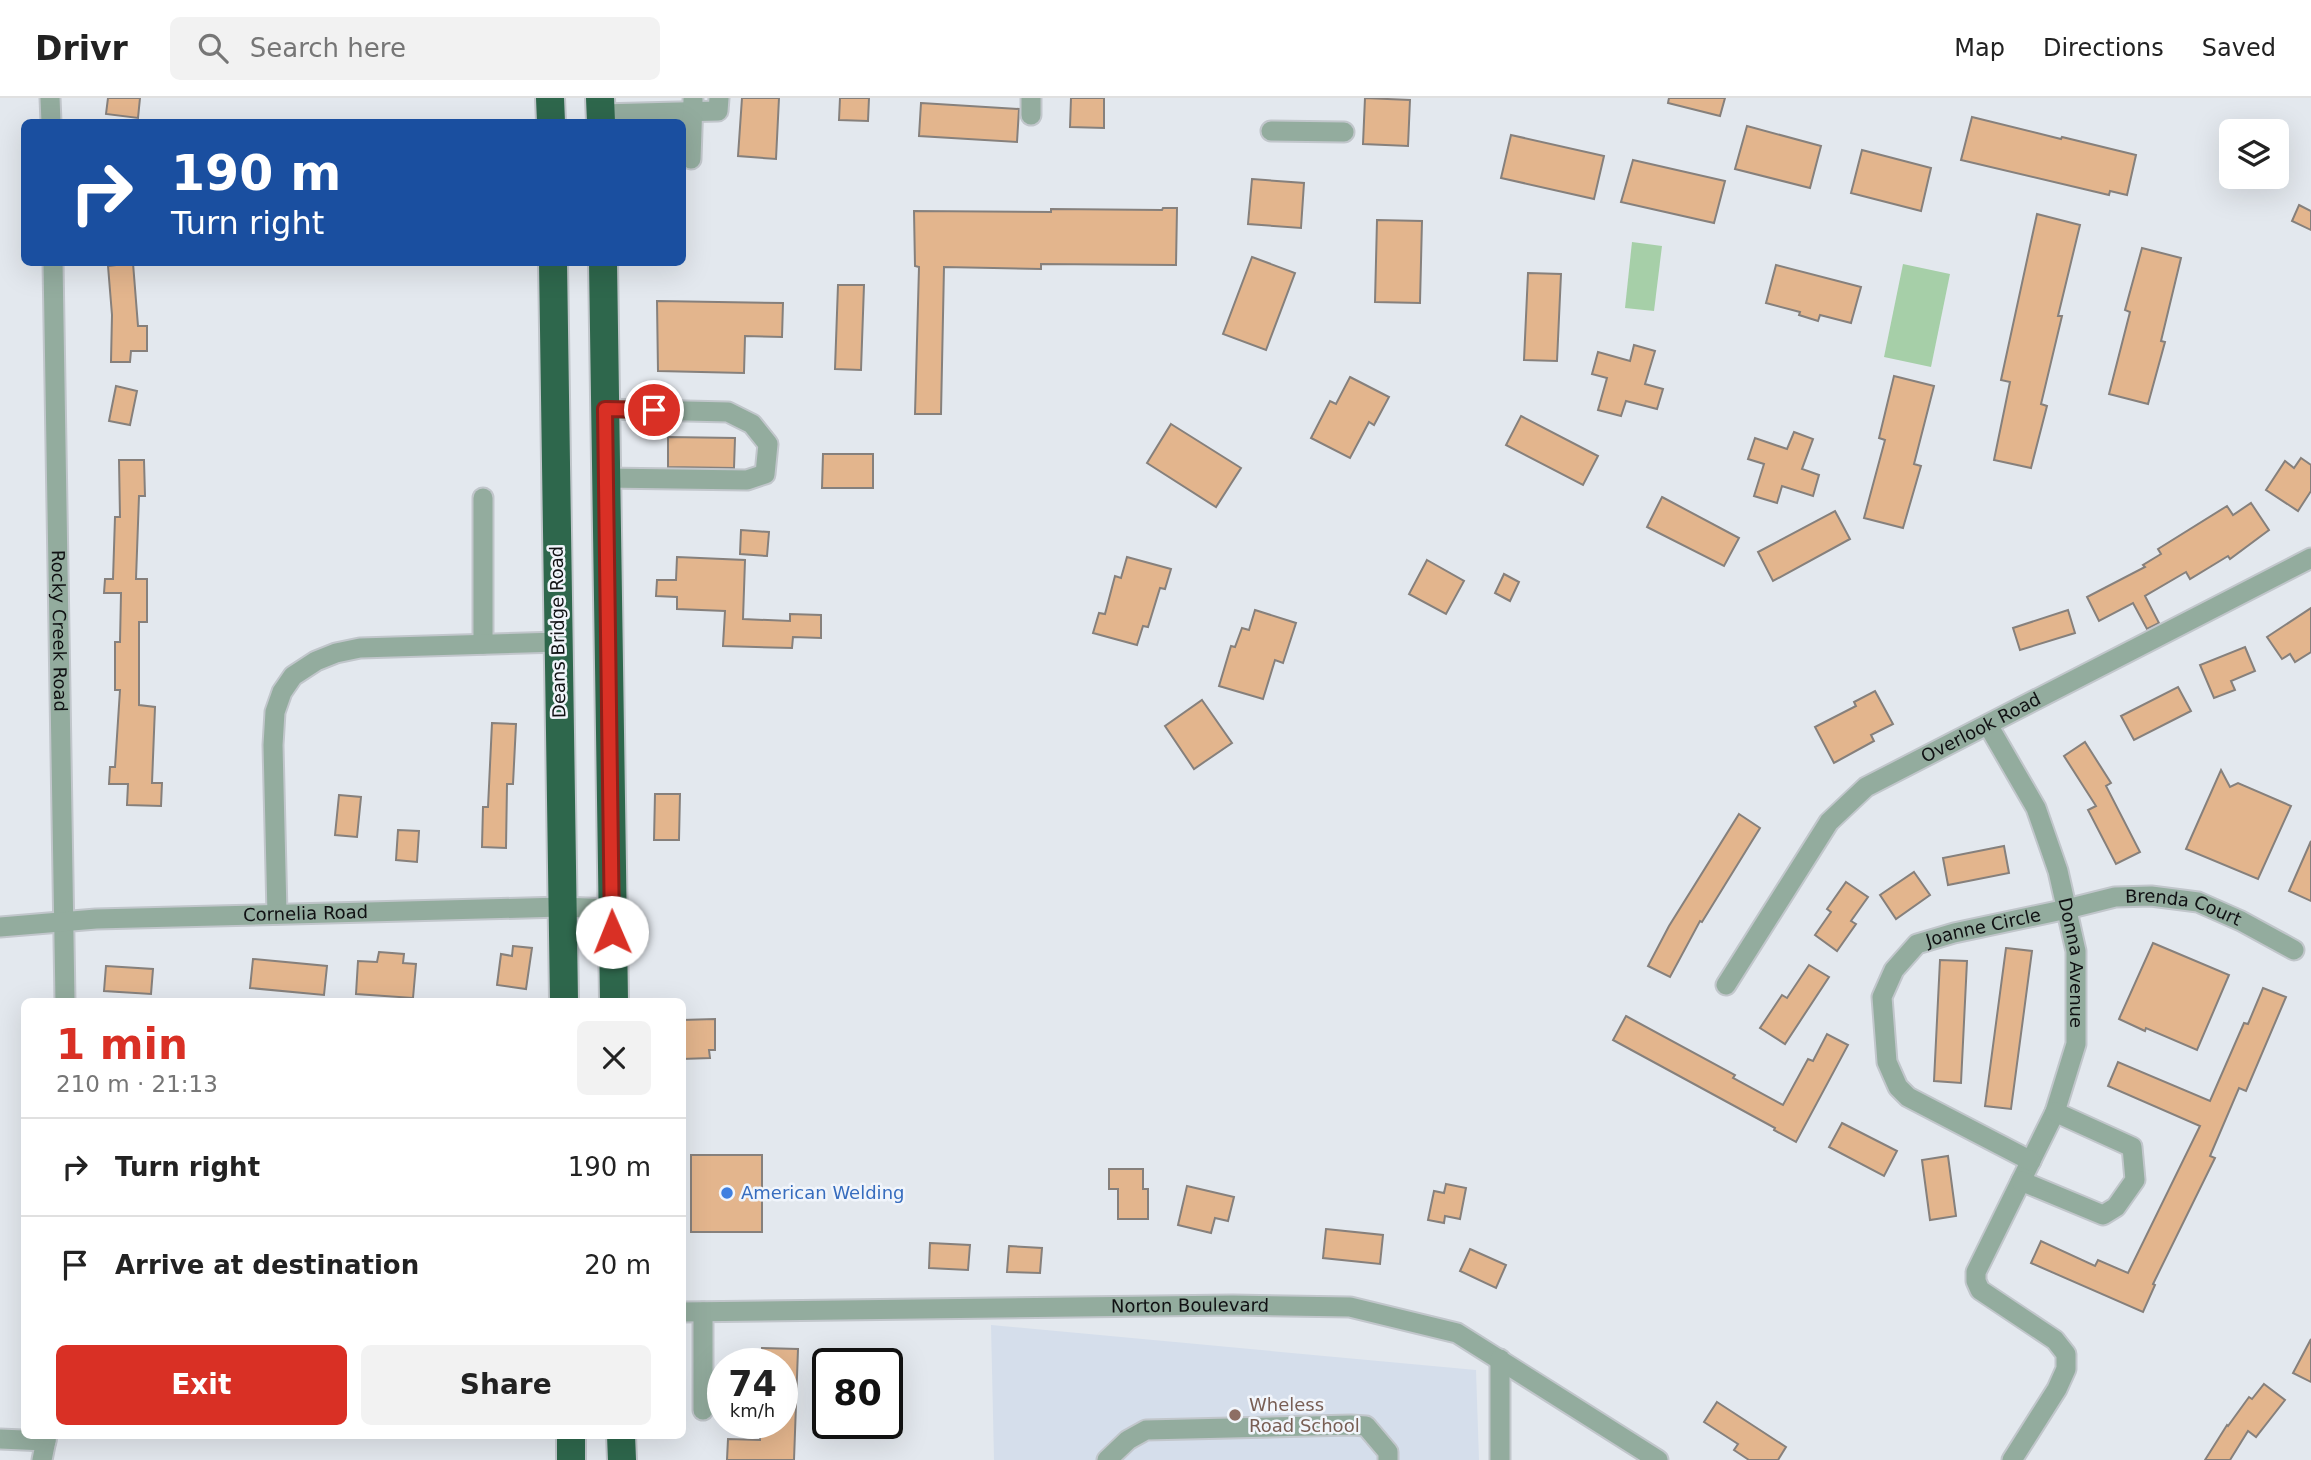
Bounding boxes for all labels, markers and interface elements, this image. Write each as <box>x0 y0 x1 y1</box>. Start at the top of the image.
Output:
search box <box>170 17 660 80</box>
text: Drivr <box>35 29 128 68</box>
icon: search <box>194 29 232 67</box>
text: Search here <box>250 33 406 63</box>
text: Map <box>1954 34 2005 62</box>
text: Directions <box>2043 34 2164 62</box>
text: Saved <box>2202 34 2276 62</box>
map controls <box>2219 119 2289 189</box>
button: layers <box>2219 119 2289 189</box>
text: 190 m <box>171 145 341 202</box>
icon: right <box>56 147 147 238</box>
text: Turn right <box>171 204 324 242</box>
pin <box>624 380 684 440</box>
icon: arrive <box>635 391 673 429</box>
street label: Deans Bridge Road <box>546 546 569 718</box>
street label: Rocky Creek Road <box>48 550 71 712</box>
street label: Overlook Road <box>1917 688 2044 767</box>
street label: Brenda Court <box>2125 885 2245 930</box>
position arrow <box>575 895 649 969</box>
street label: Donna Avenue <box>2054 896 2088 1028</box>
street label: Cornelia Road <box>243 901 368 925</box>
street label: Joanne Circle <box>1922 904 2043 951</box>
text: 1 min <box>56 1020 188 1069</box>
button: close <box>577 1021 651 1095</box>
text: 210 m · 21:13 <box>56 1071 218 1097</box>
icon: right <box>56 1148 94 1186</box>
text: Turn right <box>115 1152 260 1182</box>
text: 190 m <box>568 1152 651 1182</box>
place label: American Welding <box>741 1182 904 1203</box>
marker: American Welding <box>719 1185 735 1201</box>
icon: arrive <box>56 1246 94 1284</box>
text: Arrive at destination <box>115 1250 419 1280</box>
text: 20 m <box>584 1250 651 1280</box>
street label: Norton Boulevard <box>1111 1294 1269 1317</box>
button: Exit <box>56 1345 347 1425</box>
button: Share <box>361 1345 651 1425</box>
speed limit sign: 80 <box>812 1348 903 1439</box>
text: 74 <box>728 1364 777 1404</box>
place label: Wheless Road School <box>1249 1394 1360 1436</box>
text: km/h <box>730 1400 775 1421</box>
marker: Wheless Road School <box>1227 1407 1243 1423</box>

